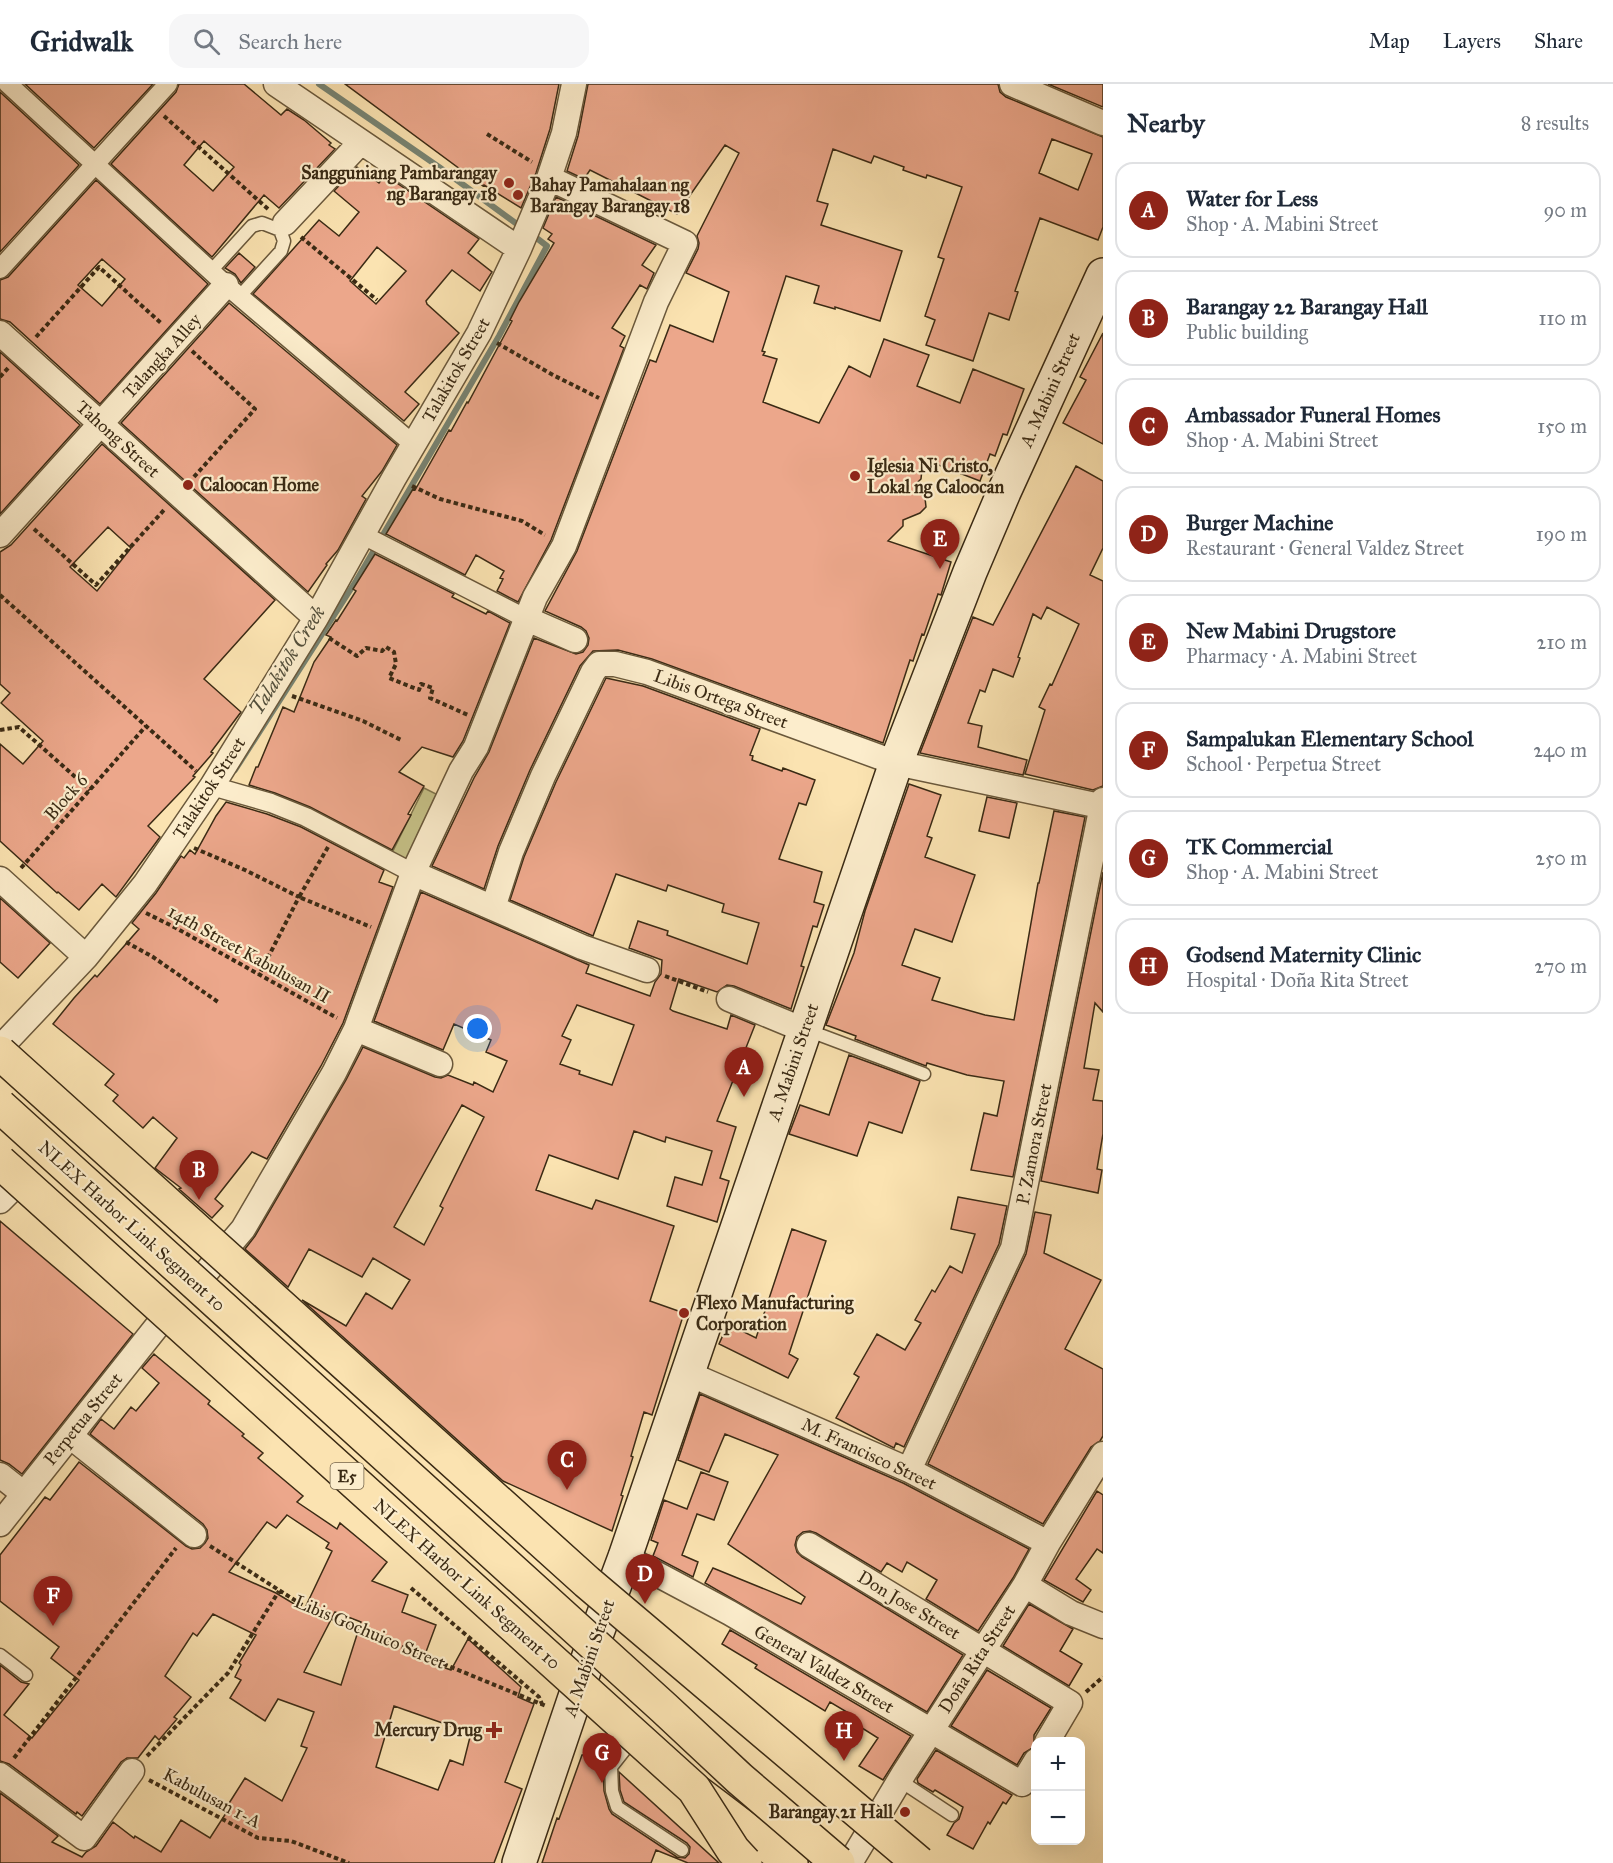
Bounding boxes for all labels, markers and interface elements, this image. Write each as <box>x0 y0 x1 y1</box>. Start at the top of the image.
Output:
search box <box>169 14 589 68</box>
text: Gridwalk <box>30 24 133 59</box>
icon: search <box>190 25 223 58</box>
text: Search here <box>238 28 342 55</box>
text: Map <box>1369 28 1410 54</box>
text: Layers <box>1443 28 1501 54</box>
text: Share <box>1534 28 1583 54</box>
text: Nearby <box>1127 107 1205 139</box>
text: 8 results <box>1521 111 1589 135</box>
place label: Sangguniang Pambarangay ng Barangay 18 <box>301 162 499 206</box>
place label: Bahay Pamahalaan ng Barangay Barangay 18 <box>530 174 690 218</box>
marker: Sangguniang Pambarangay ng Barangay 18 <box>502 176 516 190</box>
text: Water for Less <box>1186 185 1318 212</box>
marker: Bahay Pamahalaan ng Barangay Barangay 18 <box>511 188 525 202</box>
text: A <box>1142 198 1155 222</box>
text: 90 m <box>1544 198 1587 222</box>
text: Shop · A. Mabini Street <box>1186 212 1378 236</box>
text: Barangay 22 Barangay Hall <box>1186 293 1428 320</box>
text: B <box>1142 306 1155 330</box>
text: 110 m <box>1539 306 1587 330</box>
street label: Talangka Alley <box>118 308 207 404</box>
street label: Talakitok Street <box>417 313 495 426</box>
text: Public building <box>1186 320 1308 344</box>
street label: A. Mabini Street <box>1015 329 1085 451</box>
street label: Tahong Street <box>71 396 165 483</box>
text: Ambassador Funeral Homes <box>1186 401 1440 428</box>
text: C <box>1142 414 1155 438</box>
text: 150 m <box>1537 414 1587 438</box>
text: Shop · A. Mabini Street <box>1186 428 1378 452</box>
place label: Iglesia Ni Cristo, Lokal ng Caloocan <box>867 455 1004 499</box>
marker: Iglesia Ni Cristo, Lokal ng Caloocan <box>848 469 862 483</box>
place label: Caloocan Home <box>200 474 319 496</box>
marker: Caloocan Home <box>181 478 195 492</box>
text: Burger Machine <box>1186 509 1334 536</box>
pin: E <box>920 520 960 569</box>
text: D <box>1141 522 1156 546</box>
text: 190 m <box>1536 522 1587 546</box>
text: Restaurant · General Valdez Street <box>1186 536 1464 560</box>
water label: Talakitok Creek <box>244 601 330 719</box>
text: New Mabini Drugstore <box>1186 617 1396 644</box>
text: E <box>1141 630 1156 654</box>
text: 210 m <box>1537 630 1587 654</box>
text: Pharmacy · A. Mabini Street <box>1186 644 1417 668</box>
street label: Libis Ortega Street <box>651 665 792 735</box>
text: Sampalukan Elementary School <box>1186 725 1473 752</box>
street label: Talakitok Street <box>168 732 250 843</box>
text: F <box>1142 738 1155 762</box>
text: 240 m <box>1533 738 1587 762</box>
text: School · Perpetua Street <box>1186 752 1381 776</box>
street label: Block 6 <box>40 768 93 825</box>
text: TK Commercial <box>1186 833 1332 860</box>
text: G <box>1141 846 1156 870</box>
text: 250 m <box>1535 846 1587 870</box>
text: Shop · A. Mabini Street <box>1186 860 1378 884</box>
street label: 14th Street Kabulusan II <box>164 900 334 1008</box>
text: Godsend Maternity Clinic <box>1186 941 1421 968</box>
text: H <box>1140 954 1157 978</box>
text: 270 m <box>1534 954 1587 978</box>
text: Hospital · Doña Rita Street <box>1186 968 1409 992</box>
street label: A. Mabini Street <box>762 1000 824 1125</box>
your location <box>463 1014 492 1043</box>
pin: A <box>724 1048 764 1097</box>
street label: P. Zamora Street <box>1011 1081 1057 1207</box>
street label: NLEX Harbor Link Segment 10 <box>33 1136 230 1317</box>
pin: B <box>180 1150 218 1200</box>
place label: Flexo Manufacturing Corporation <box>696 1292 854 1336</box>
marker: Flexo Manufacturing Corporation <box>677 1306 691 1320</box>
street label: Perpetua Street <box>39 1368 127 1470</box>
street label: M. Francisco Street <box>798 1413 940 1495</box>
pin: C <box>548 1440 586 1490</box>
road number: E5 <box>330 1463 364 1489</box>
street label: NLEX Harbor Link Segment 10 <box>368 1494 565 1675</box>
pin: D <box>626 1554 664 1604</box>
street label: Don Jose Street <box>853 1566 965 1645</box>
pin: F <box>34 1576 72 1626</box>
street label: Libis Gochuico Street <box>291 1590 449 1674</box>
street label: A. Mabini Street <box>558 1596 620 1721</box>
street label: Doña Rita Street <box>934 1600 1021 1717</box>
street label: General Valdez Street <box>750 1620 898 1718</box>
pin: H <box>824 1712 864 1761</box>
place label: Mercury Drug <box>374 1719 483 1742</box>
marker: Mercury Drug <box>487 1723 501 1737</box>
pin: G <box>582 1734 622 1783</box>
map controls <box>1031 1737 1085 1845</box>
button: + <box>1031 1737 1085 1791</box>
street label: Kabulusan 1-A <box>159 1763 265 1833</box>
button: − <box>1031 1791 1085 1845</box>
place label: Barangay 21 Hall <box>769 1801 894 1824</box>
marker: Barangay 21 Hall <box>898 1805 912 1819</box>

